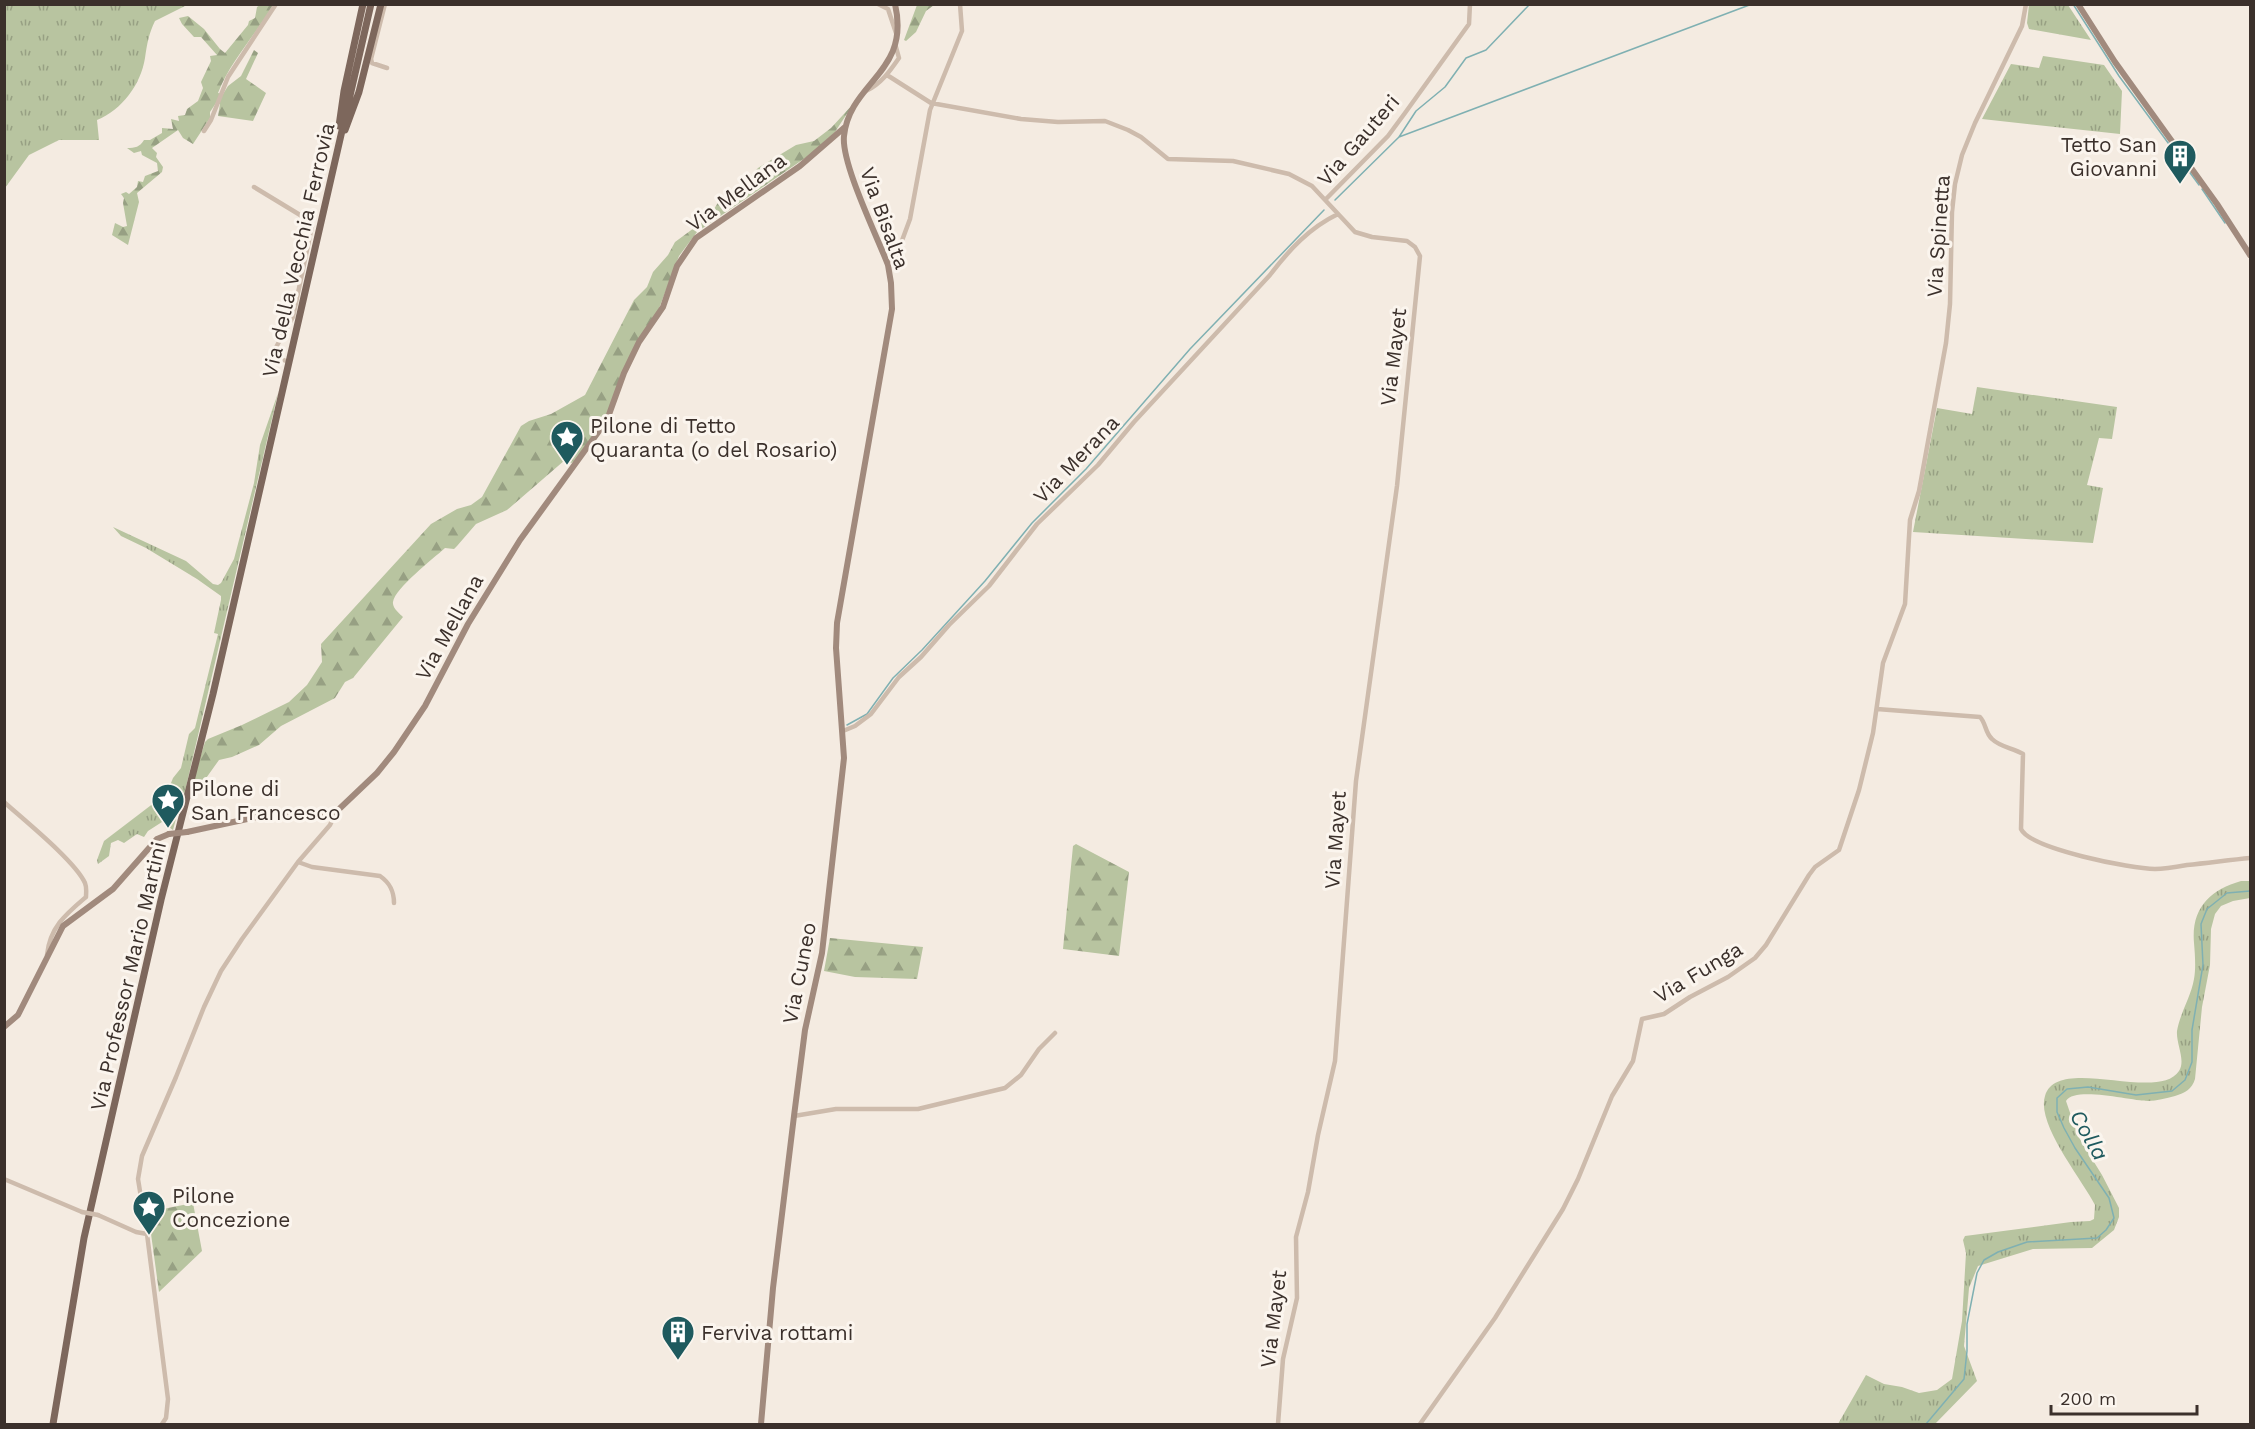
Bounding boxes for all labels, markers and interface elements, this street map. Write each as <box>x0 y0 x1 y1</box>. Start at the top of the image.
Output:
street label: Via Gauteri <box>1312 89 1404 191</box>
street label: Via della Vecchia Ferrovia <box>256 120 340 380</box>
place label: Tetto San Giovanni <box>2061 132 2157 181</box>
building icon: Tetto San Giovanni <box>2162 138 2198 185</box>
street label: Via Mellana <box>681 147 791 237</box>
street label: Via Bisalta <box>855 164 915 273</box>
street label: Via Spinetta <box>1921 174 1955 298</box>
street label: Via Mayet <box>1375 307 1411 407</box>
street label: Via Merana <box>1028 410 1124 508</box>
place label: Pilone di Tetto Quaranta (o del Rosario) <box>590 413 837 462</box>
place icon: Pilone di Tetto Quaranta (o del Rosario) <box>549 419 585 466</box>
street label: Via Mellana <box>410 570 488 684</box>
place label: Pilone di San Francesco <box>191 776 341 825</box>
place icon: Pilone di San Francesco <box>150 782 186 829</box>
street label: Via Mayet <box>1319 790 1351 890</box>
street label: Via Professor Mario Martini <box>85 839 171 1113</box>
street label: Via Cuneo <box>777 920 821 1026</box>
street label: Via Funga <box>1649 936 1747 1008</box>
water label: Colla <box>2065 1105 2113 1165</box>
place label: Pilone Concezione <box>172 1183 290 1232</box>
place icon: Pilone Concezione <box>131 1189 167 1236</box>
street label: Via Mayet <box>1255 1269 1291 1369</box>
building icon: Ferviva rottami <box>660 1314 696 1361</box>
place label: Ferviva rottami <box>701 1320 853 1345</box>
scale bar <box>2051 1378 2196 1416</box>
text: 200 m <box>2060 1388 2116 1409</box>

